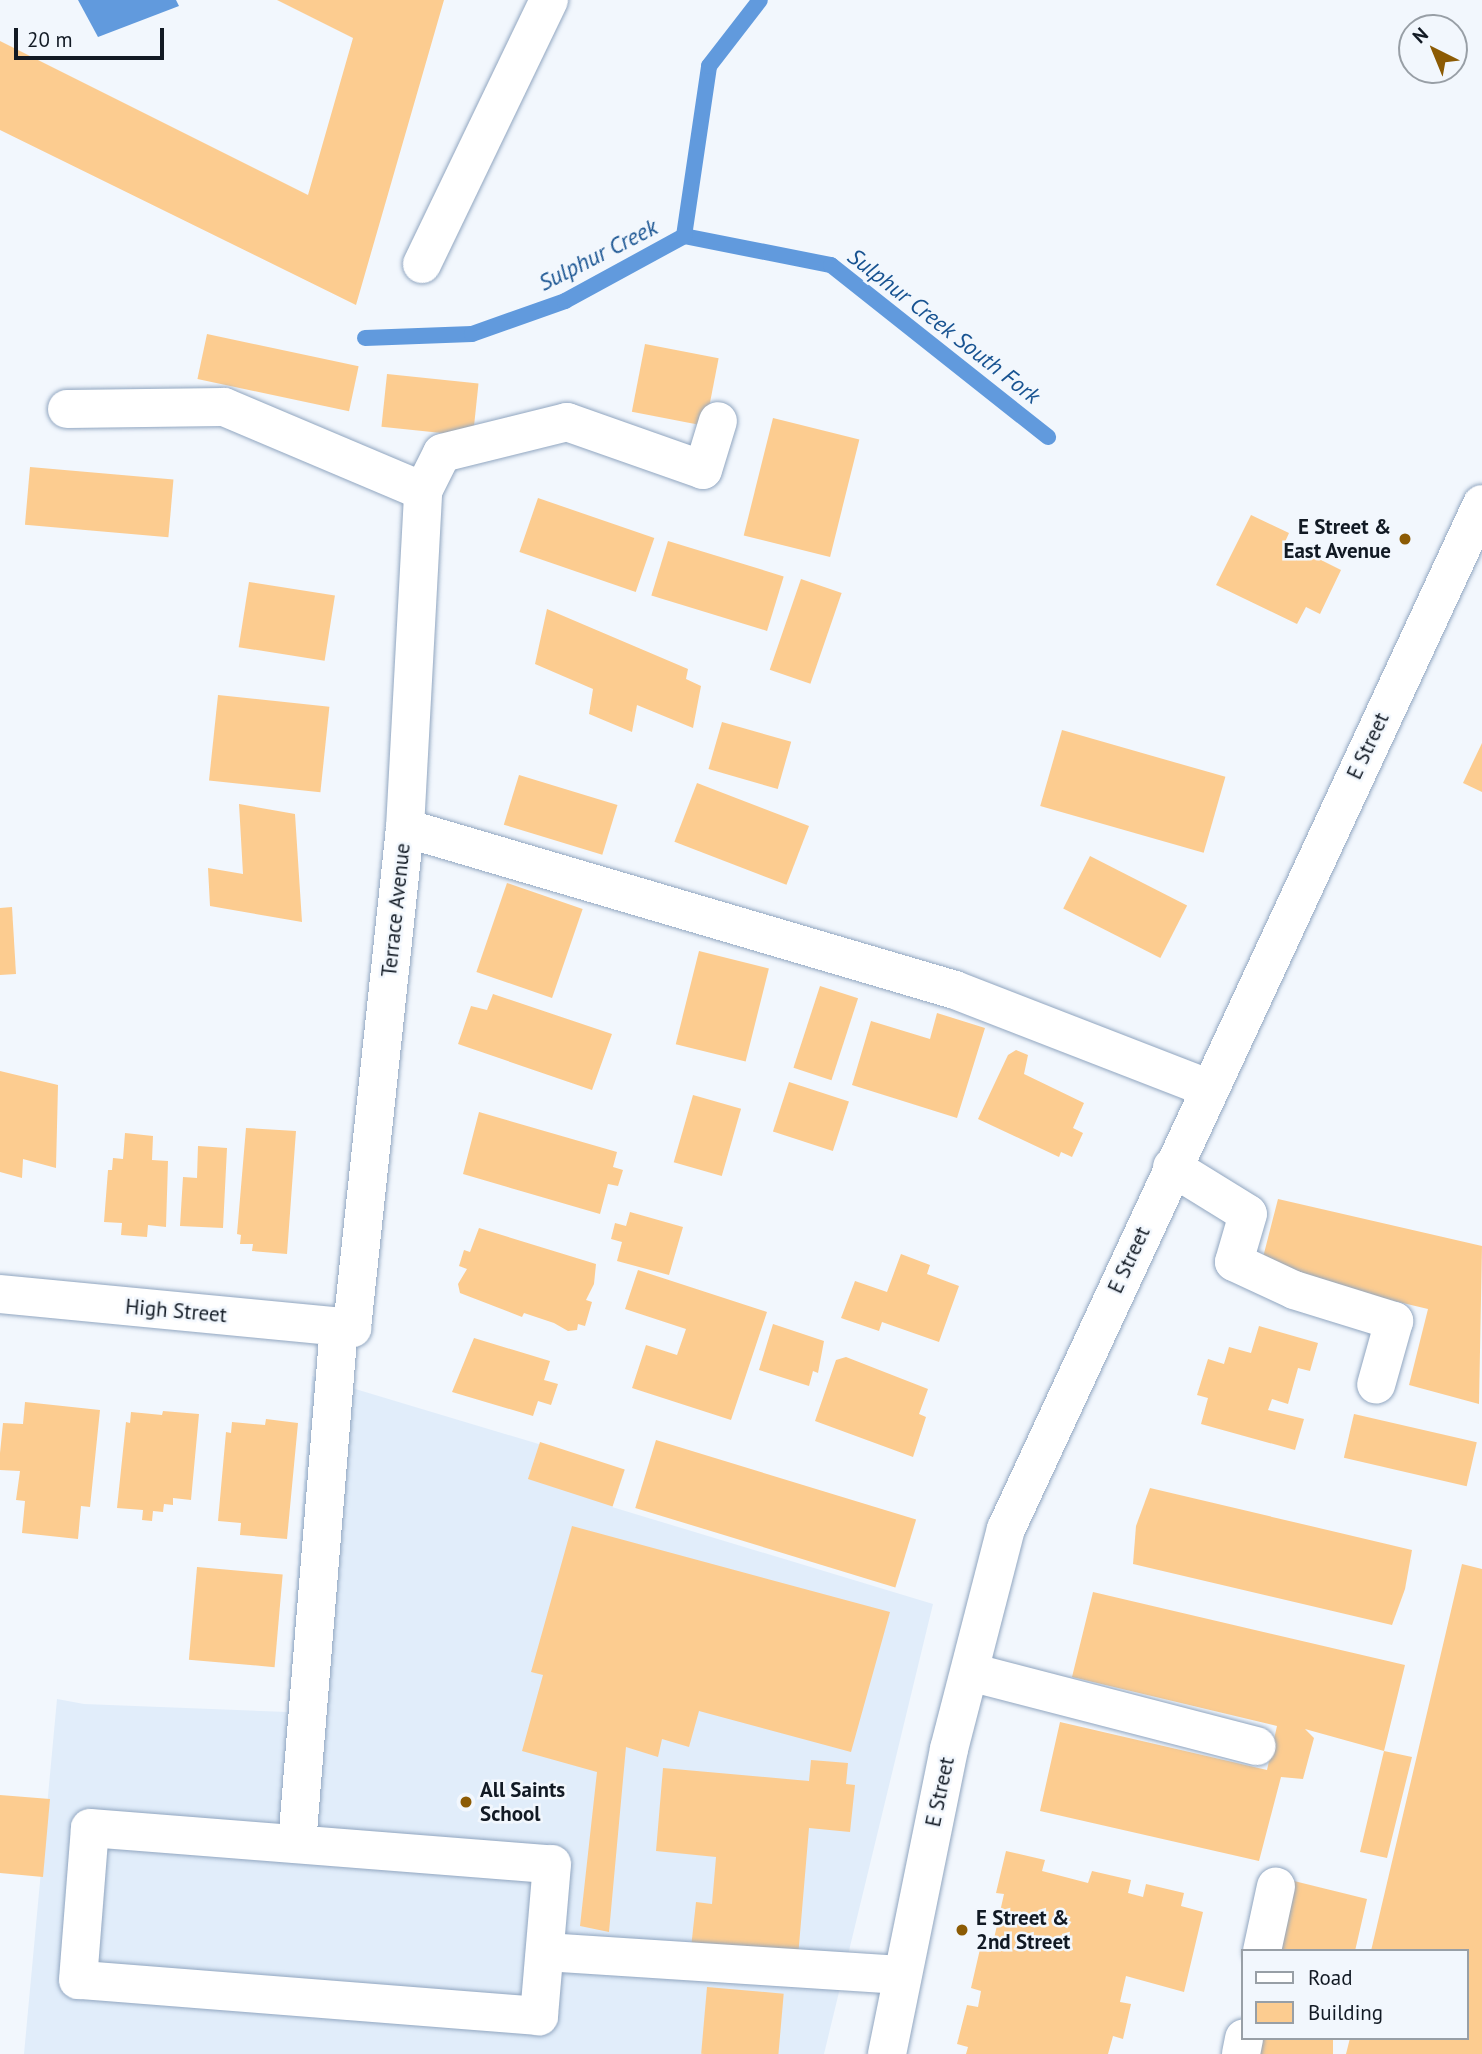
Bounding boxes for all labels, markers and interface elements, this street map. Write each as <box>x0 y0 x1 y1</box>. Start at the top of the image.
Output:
scale bar <box>18 14 168 58</box>
north arrow <box>1398 14 1468 84</box>
text: N <box>1407 22 1433 48</box>
text: 20 m <box>27 26 73 53</box>
water label: Sulphur Creek <box>534 213 662 297</box>
water label: Sulphur Creek South Fork <box>842 242 1046 410</box>
place label: E Street & East Avenue <box>1283 514 1391 564</box>
marker: E Street & East Avenue <box>1397 531 1413 547</box>
street label: E Street <box>1342 709 1394 783</box>
street label: Terrace Avenue <box>376 841 416 979</box>
street label: E Street <box>1103 1223 1155 1297</box>
street label: High Street <box>124 1294 228 1328</box>
street label: E Street <box>920 1755 960 1829</box>
place label: All Saints School <box>480 1777 565 1827</box>
marker: All Saints School <box>458 1794 474 1810</box>
place label: E Street & 2nd Street <box>976 1905 1070 1955</box>
marker: E Street & 2nd Street <box>954 1922 970 1938</box>
legend <box>1240 1949 1468 2040</box>
text: Road <box>1308 1964 1352 1991</box>
text: Building <box>1308 1999 1383 2026</box>

